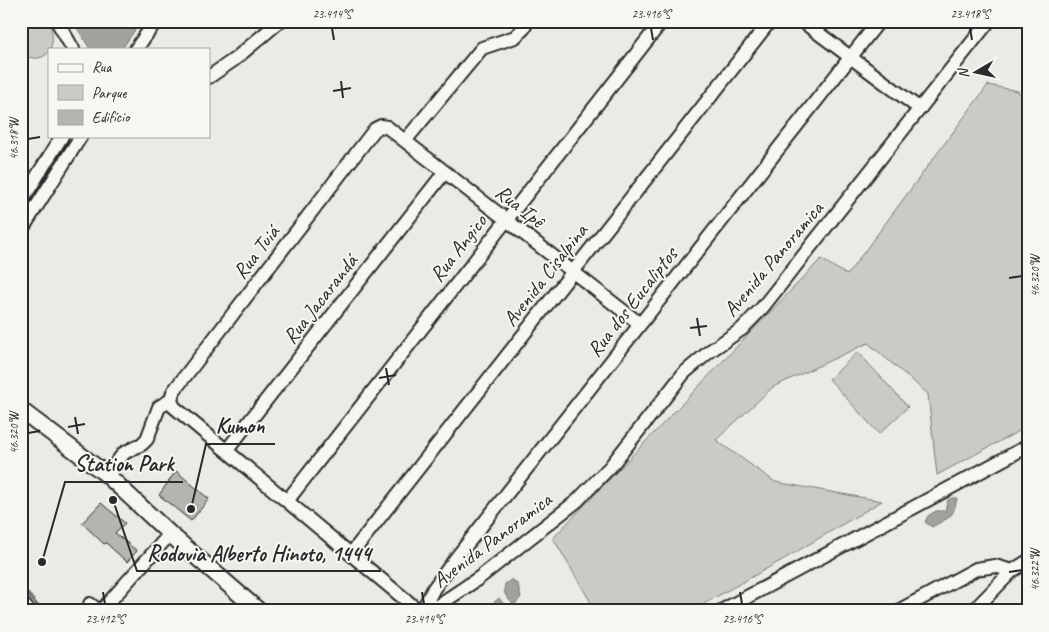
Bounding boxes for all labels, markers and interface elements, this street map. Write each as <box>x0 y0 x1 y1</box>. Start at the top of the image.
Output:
text: 23.414°S <box>313 6 353 22</box>
text: 23.416°S <box>632 6 672 22</box>
text: 23.418°S <box>951 6 991 22</box>
legend <box>48 48 210 138</box>
north arrow <box>952 48 1002 98</box>
text: Rua <box>92 58 112 77</box>
text: N <box>954 66 973 80</box>
text: Parque <box>92 84 128 103</box>
text: Edifício <box>92 108 131 127</box>
text: 46.318°W <box>6 116 22 160</box>
street label: Rua Ipê <box>490 179 552 235</box>
street label: Avenida Panoramica <box>717 195 830 322</box>
street label: Rua Angico <box>424 208 493 287</box>
street label: Avenida Cisalpina <box>497 217 594 331</box>
street label: Rua Tuiá <box>227 219 286 284</box>
street label: Rua dos Eucaliptos <box>581 241 684 362</box>
street label: Rua Jacarandá <box>277 248 364 349</box>
text: 46.320°W <box>1027 253 1043 297</box>
callout: Kumon <box>206 407 275 444</box>
text: 46.320°W <box>6 410 22 454</box>
text: Kumon <box>216 412 265 440</box>
callout: Station Park <box>65 445 183 482</box>
text: Station Park <box>75 450 175 478</box>
street label: Avenida Panoramica <box>427 486 558 593</box>
callout: Rodovia Alberto Hinoto, 1444 <box>137 534 381 571</box>
text: Rodovia Alberto Hinoto, 1444 <box>147 540 374 568</box>
text: 46.322°W <box>1027 547 1043 591</box>
text: 23.412°S <box>86 611 126 627</box>
text: 23.414°S <box>405 611 445 627</box>
text: 23.416°S <box>723 611 763 627</box>

